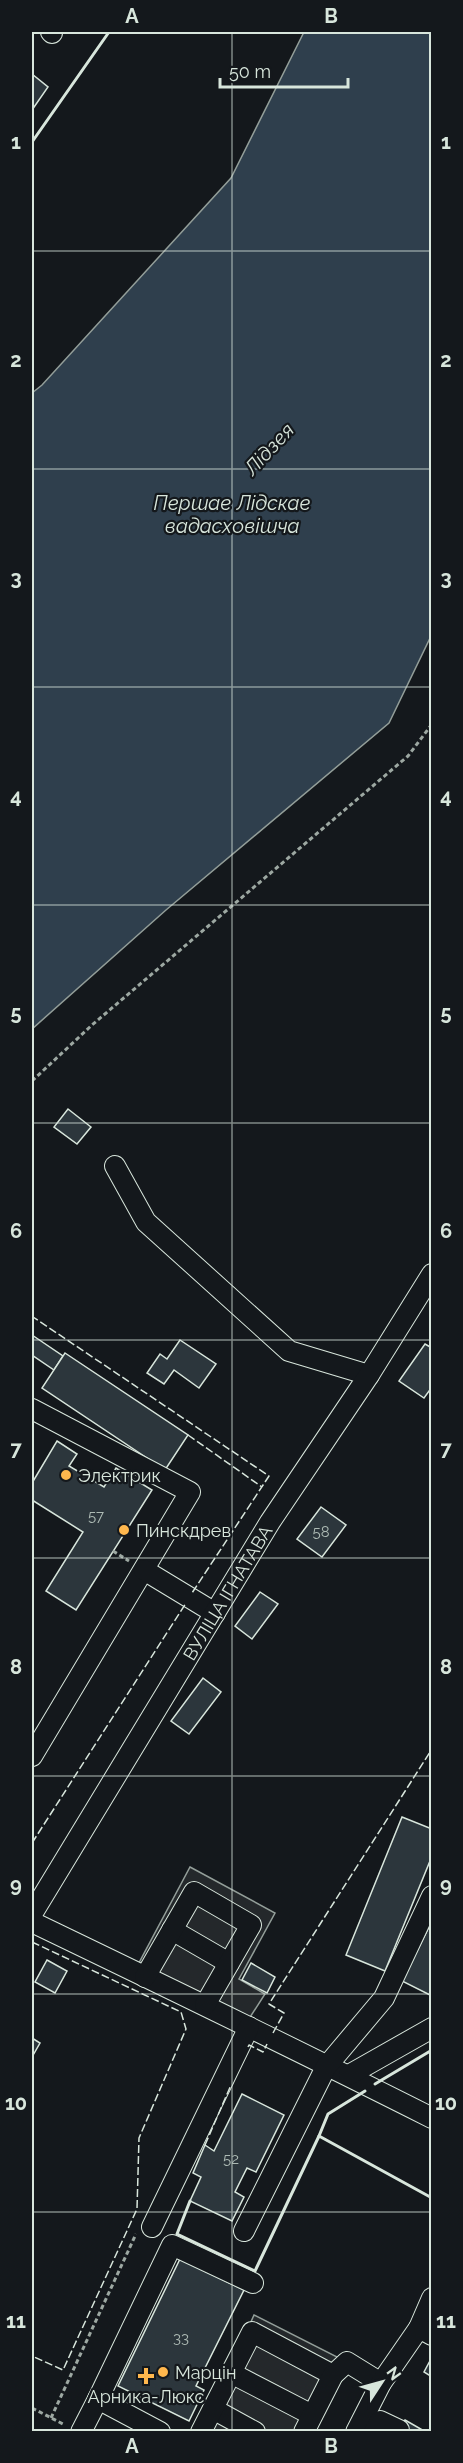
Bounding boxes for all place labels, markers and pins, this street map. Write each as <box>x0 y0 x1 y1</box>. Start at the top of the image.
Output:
place label: Электрик <box>78 1465 161 1486</box>
marker: Электрик <box>59 1468 73 1482</box>
place label: Пинскдрев <box>136 1520 231 1541</box>
marker: Пинскдрев <box>117 1523 131 1537</box>
place label: Марцін <box>175 2362 236 2383</box>
marker: Марцін <box>156 2365 170 2379</box>
marker: Арника-Люкс <box>139 2369 153 2383</box>
place label: Арника-Люкс <box>87 2386 205 2407</box>

